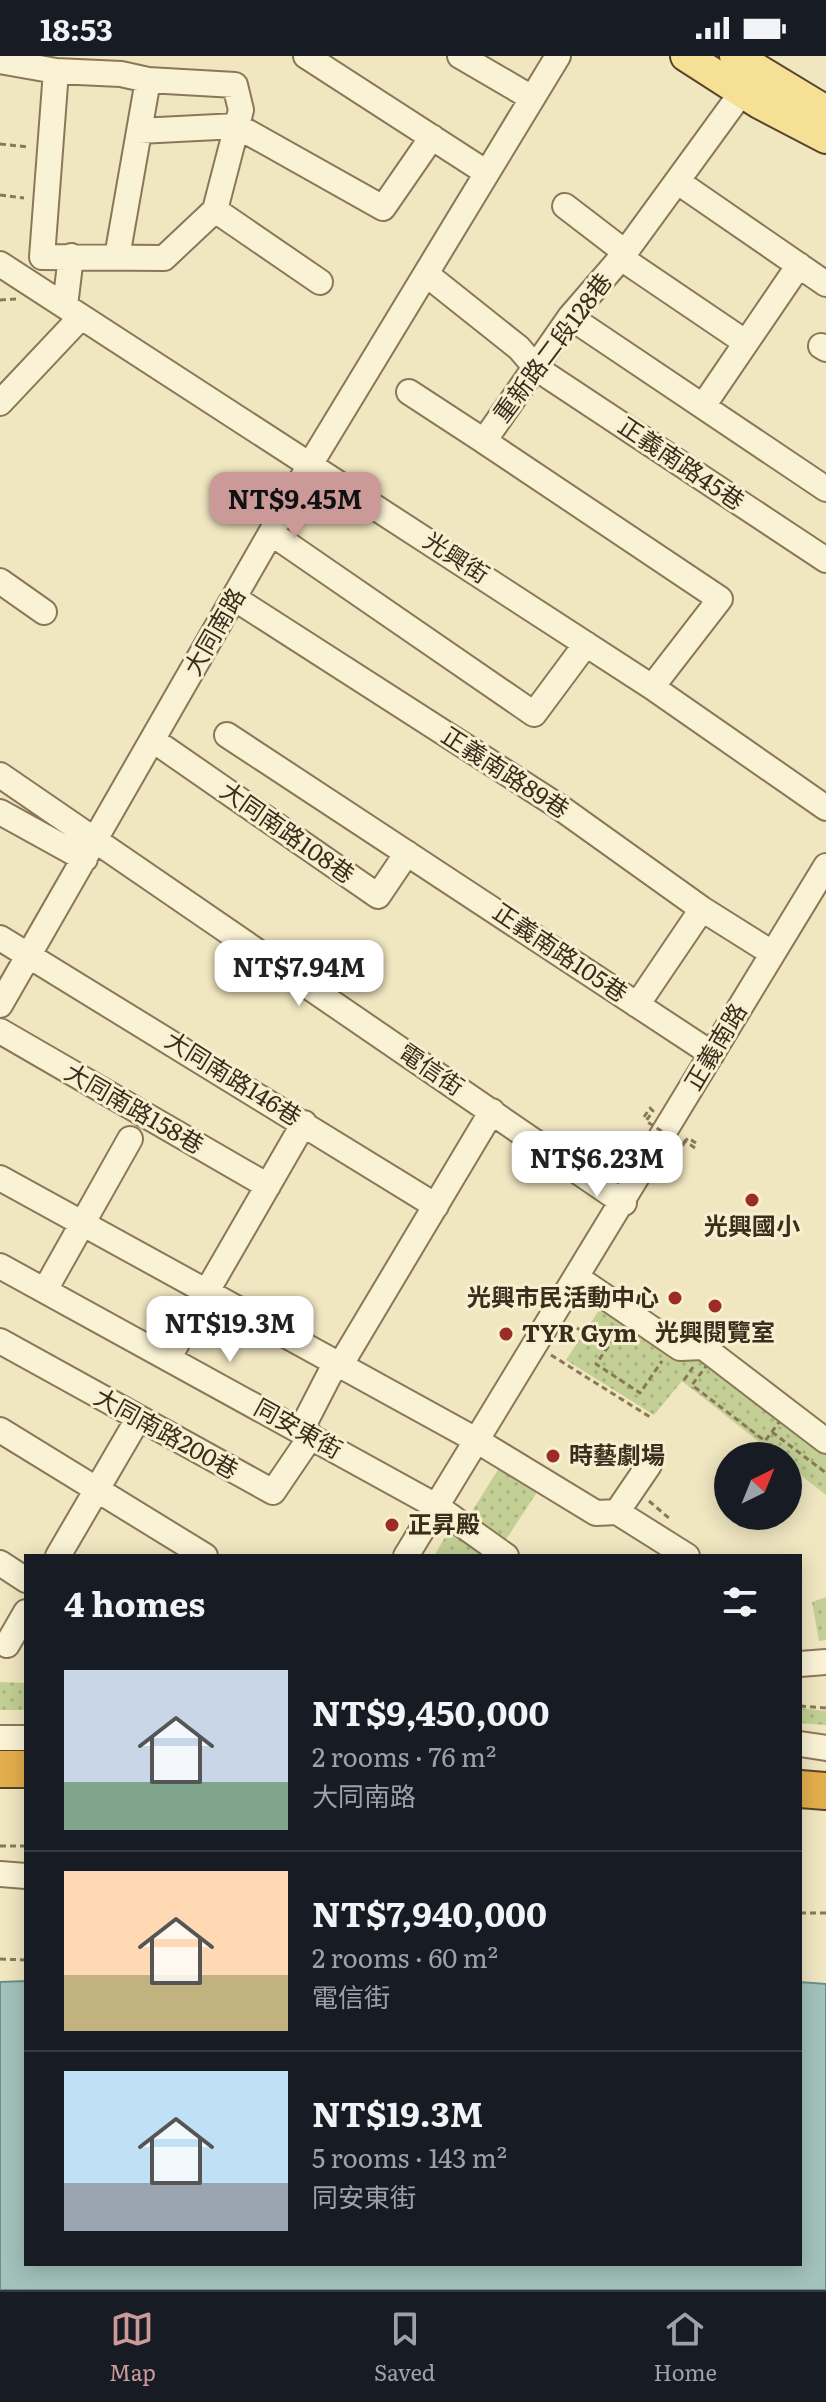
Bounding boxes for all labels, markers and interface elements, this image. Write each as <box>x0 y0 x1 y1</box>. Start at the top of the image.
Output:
text: 18:53 <box>40 6 113 50</box>
street label: 重新路二段128巷 <box>483 264 619 429</box>
street label: 正義南路45巷 <box>612 407 752 517</box>
pin: NT$9.45M <box>212 472 378 540</box>
text: NT$9.45M <box>228 478 362 517</box>
street label: 光興街 <box>418 522 497 590</box>
street label: 大同南路 <box>174 580 252 681</box>
street label: 正義南路89巷 <box>436 717 577 825</box>
street label: 大同南路108巷 <box>214 772 363 890</box>
street label: 正義南路105巷 <box>487 893 636 1009</box>
pin: NT$7.94M <box>216 940 382 1008</box>
text: NT$7.94M <box>233 946 365 985</box>
street label: 正義南路 <box>674 996 754 1096</box>
street label: 大同南路146巷 <box>159 1021 309 1133</box>
street label: 電信街 <box>393 1033 472 1103</box>
street label: 大同南路158巷 <box>59 1053 211 1161</box>
pin: NT$6.23M <box>514 1131 680 1199</box>
text: NT$6.23M <box>530 1137 664 1176</box>
marker: 光興國小 <box>743 1191 761 1209</box>
place label: 光興國小 <box>704 1207 800 1242</box>
place label: 光興市民活動中心 <box>467 1278 659 1313</box>
marker: 光興市民活動中心 <box>666 1289 684 1307</box>
pin: NT$19.3M <box>147 1296 313 1364</box>
marker: 光興閱覽室 <box>706 1297 724 1315</box>
text: NT$19.3M <box>165 1302 295 1341</box>
place label: 光興閱覽室 <box>655 1313 775 1348</box>
place label: TYR Gym <box>522 1314 637 1349</box>
marker: TYR Gym <box>497 1325 515 1343</box>
street label: 大同南路200巷 <box>89 1378 246 1486</box>
street label: 同安東街 <box>249 1388 350 1465</box>
place label: 時藝劇場 <box>569 1436 665 1471</box>
north arrow <box>714 1442 802 1530</box>
map controls <box>714 1442 802 1530</box>
marker: 時藝劇場 <box>544 1447 562 1465</box>
place label: 正昇殿 <box>408 1505 480 1540</box>
marker: 正昇殿 <box>383 1516 401 1534</box>
text: 4 homes <box>64 1577 205 1627</box>
icon: filters <box>718 1580 762 1624</box>
text: NT$9,450,000 <box>312 1686 549 1736</box>
icon: home <box>128 1702 224 1798</box>
text: 2 rooms · 76 m² <box>312 1736 496 1775</box>
text: 大同南路 <box>312 1775 416 1814</box>
text: NT$7,940,000 <box>312 1887 547 1937</box>
icon: home <box>128 1903 224 1999</box>
text: 2 rooms · 60 m² <box>312 1937 498 1976</box>
text: 電信街 <box>312 1976 390 2015</box>
text: NT$19.3M <box>312 2087 483 2137</box>
icon: home <box>128 2103 224 2199</box>
text: 5 rooms · 143 m² <box>312 2137 507 2176</box>
text: 同安東街 <box>312 2176 416 2215</box>
tab: Map <box>109 2307 156 2388</box>
tab: Saved <box>374 2307 435 2388</box>
tab: Home <box>653 2307 717 2388</box>

